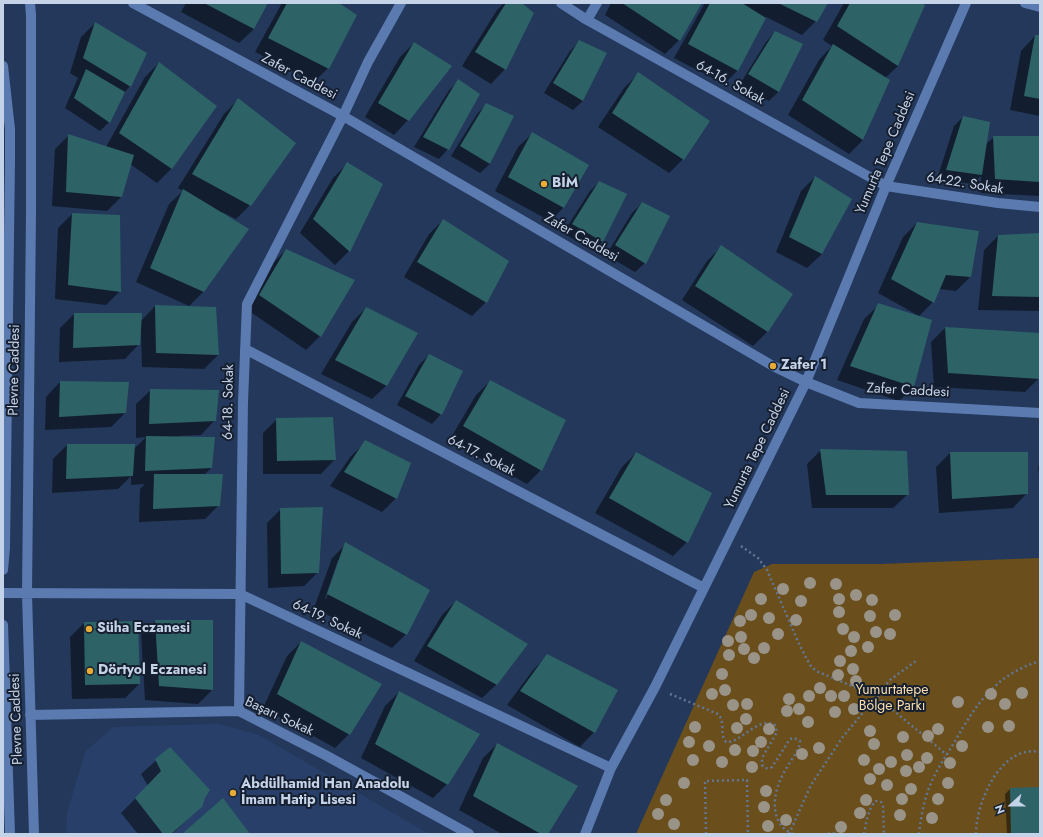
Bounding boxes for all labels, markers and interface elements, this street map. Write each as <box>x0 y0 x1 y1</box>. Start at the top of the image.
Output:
street label: Zafer Caddesi <box>258 50 340 104</box>
street label: 64-16. Sokak <box>693 57 767 109</box>
street label: Yumurta Tepe Caddesi <box>852 89 920 217</box>
street label: 64-22. Sokak <box>925 170 1005 198</box>
place label: BİM <box>552 176 578 192</box>
marker: BİM <box>539 179 549 189</box>
street label: Zafer Caddesi <box>541 210 621 266</box>
street label: Plevne Caddesi <box>6 324 24 416</box>
place label: Zafer 1 <box>781 358 827 374</box>
marker: Zafer 1 <box>768 361 778 371</box>
street label: 64-18. Sokak <box>220 364 238 440</box>
street label: Zafer Caddesi <box>866 380 950 402</box>
street label: Yumurta Tepe Caddesi <box>722 386 794 512</box>
street label: 64-17. Sokak <box>444 432 518 480</box>
street label: 64-19. Sokak <box>289 596 365 644</box>
place label: Süha Eczanesi <box>97 621 190 637</box>
marker: Süha Eczanesi <box>84 624 94 634</box>
place label: Dörtyol Eczanesi <box>98 663 207 679</box>
marker: Dörtyol Eczanesi <box>85 666 95 676</box>
street label: Plevne Caddesi <box>7 673 27 765</box>
park label: Yumurtatepe Bölge Parkı <box>855 683 929 716</box>
street label: Başarı Sokak <box>242 694 316 740</box>
place label: Abdülhamid Han Anadolu İmam Hatip Lisesi <box>241 777 410 810</box>
north arrow <box>991 785 1031 825</box>
marker: Abdülhamid Han Anadolu İmam Hatip Lisesi <box>228 788 238 798</box>
text: N <box>991 802 1009 816</box>

